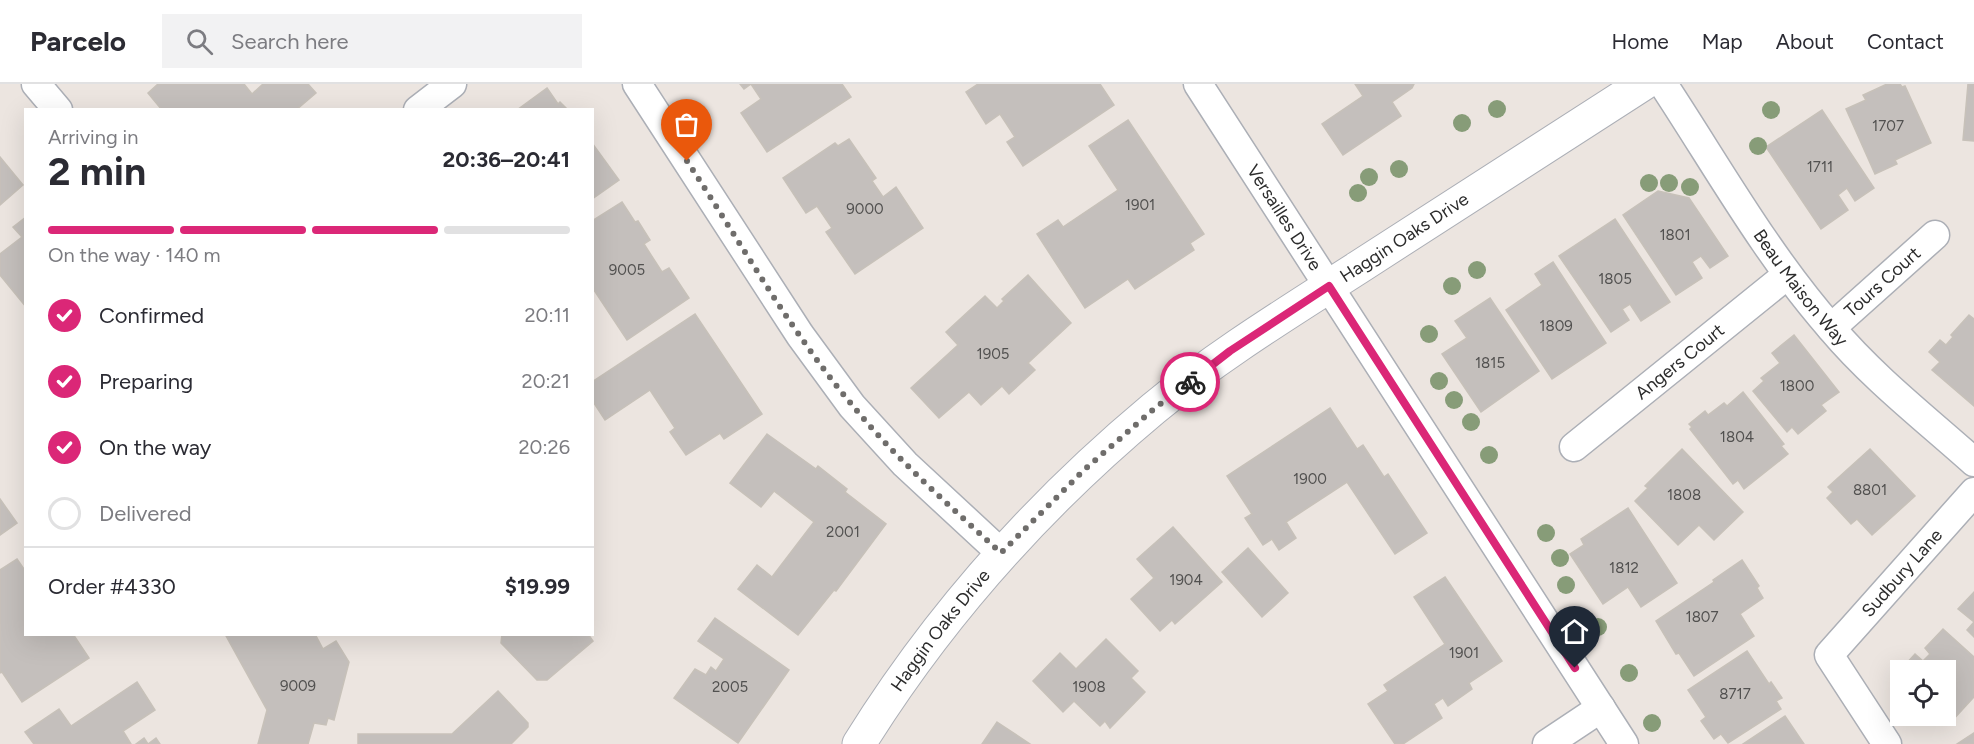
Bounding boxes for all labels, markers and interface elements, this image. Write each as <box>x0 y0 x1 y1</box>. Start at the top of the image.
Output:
search box <box>162 14 582 68</box>
text: Parcelo <box>30 24 126 58</box>
icon: search <box>183 25 216 58</box>
text: Search here <box>231 28 349 55</box>
text: Home <box>1612 29 1669 54</box>
text: Map <box>1702 29 1743 54</box>
text: About <box>1776 29 1834 54</box>
text: Contact <box>1867 29 1944 54</box>
pin <box>661 99 712 161</box>
icon: bag <box>670 108 703 141</box>
house number: 1707 <box>1872 117 1904 135</box>
text: Arriving in <box>48 125 138 149</box>
text: 20:36–20:41 <box>442 146 570 173</box>
text: 2 min <box>48 148 146 195</box>
house number: 1711 <box>1807 158 1833 176</box>
street label: Versailles Drive <box>1242 160 1327 275</box>
street label: Haggin Oaks Drive <box>1336 188 1473 287</box>
house number: 1901 <box>1125 196 1155 214</box>
house number: 9000 <box>846 200 884 218</box>
street label: Beau Maison Way <box>1749 225 1853 351</box>
house number: 1801 <box>1659 226 1691 244</box>
street label: Tours Court <box>1840 242 1925 322</box>
text: On the way · 140 m <box>48 243 221 267</box>
house number: 9005 <box>609 261 645 279</box>
house number: 1805 <box>1598 270 1632 288</box>
icon: check <box>48 299 81 332</box>
text: Confirmed <box>99 302 204 329</box>
text: 20:11 <box>524 303 570 327</box>
house number: 1809 <box>1539 317 1573 335</box>
street label: Angers Court <box>1631 319 1729 404</box>
house number: 1905 <box>977 345 1009 363</box>
courier <box>1160 352 1220 412</box>
house number: 1815 <box>1475 354 1505 372</box>
icon: check <box>48 365 81 398</box>
icon: bike <box>1174 366 1207 399</box>
text: Preparing <box>99 368 193 395</box>
text: 20:21 <box>522 369 570 393</box>
house number: 1800 <box>1780 377 1814 395</box>
house number: 1804 <box>1720 428 1754 446</box>
icon: check <box>48 431 81 464</box>
text: On the way <box>99 434 211 461</box>
text: 20:26 <box>518 435 570 459</box>
house number: 1900 <box>1293 470 1327 488</box>
house number: 8801 <box>1853 481 1887 499</box>
house number: 1808 <box>1667 486 1701 504</box>
text: Delivered <box>99 500 192 527</box>
house number: 2001 <box>826 523 860 541</box>
street label: Sudbury Lane <box>1857 524 1947 622</box>
house number: 1812 <box>1609 559 1639 577</box>
street label: Haggin Oaks Drive <box>886 564 995 696</box>
house number: 1904 <box>1169 571 1203 589</box>
text: Order #4330 <box>48 573 176 600</box>
text: $19.99 <box>505 573 570 600</box>
pin <box>1549 606 1600 668</box>
house number: 1807 <box>1685 608 1719 626</box>
icon: home <box>1558 615 1591 648</box>
house number: 1901 <box>1449 644 1479 662</box>
map controls <box>1890 660 1956 726</box>
button: locate <box>1890 660 1956 726</box>
house number: 9009 <box>280 677 316 695</box>
house number: 2005 <box>712 678 748 696</box>
house number: 1908 <box>1072 678 1106 696</box>
house number: 8717 <box>1719 685 1751 703</box>

